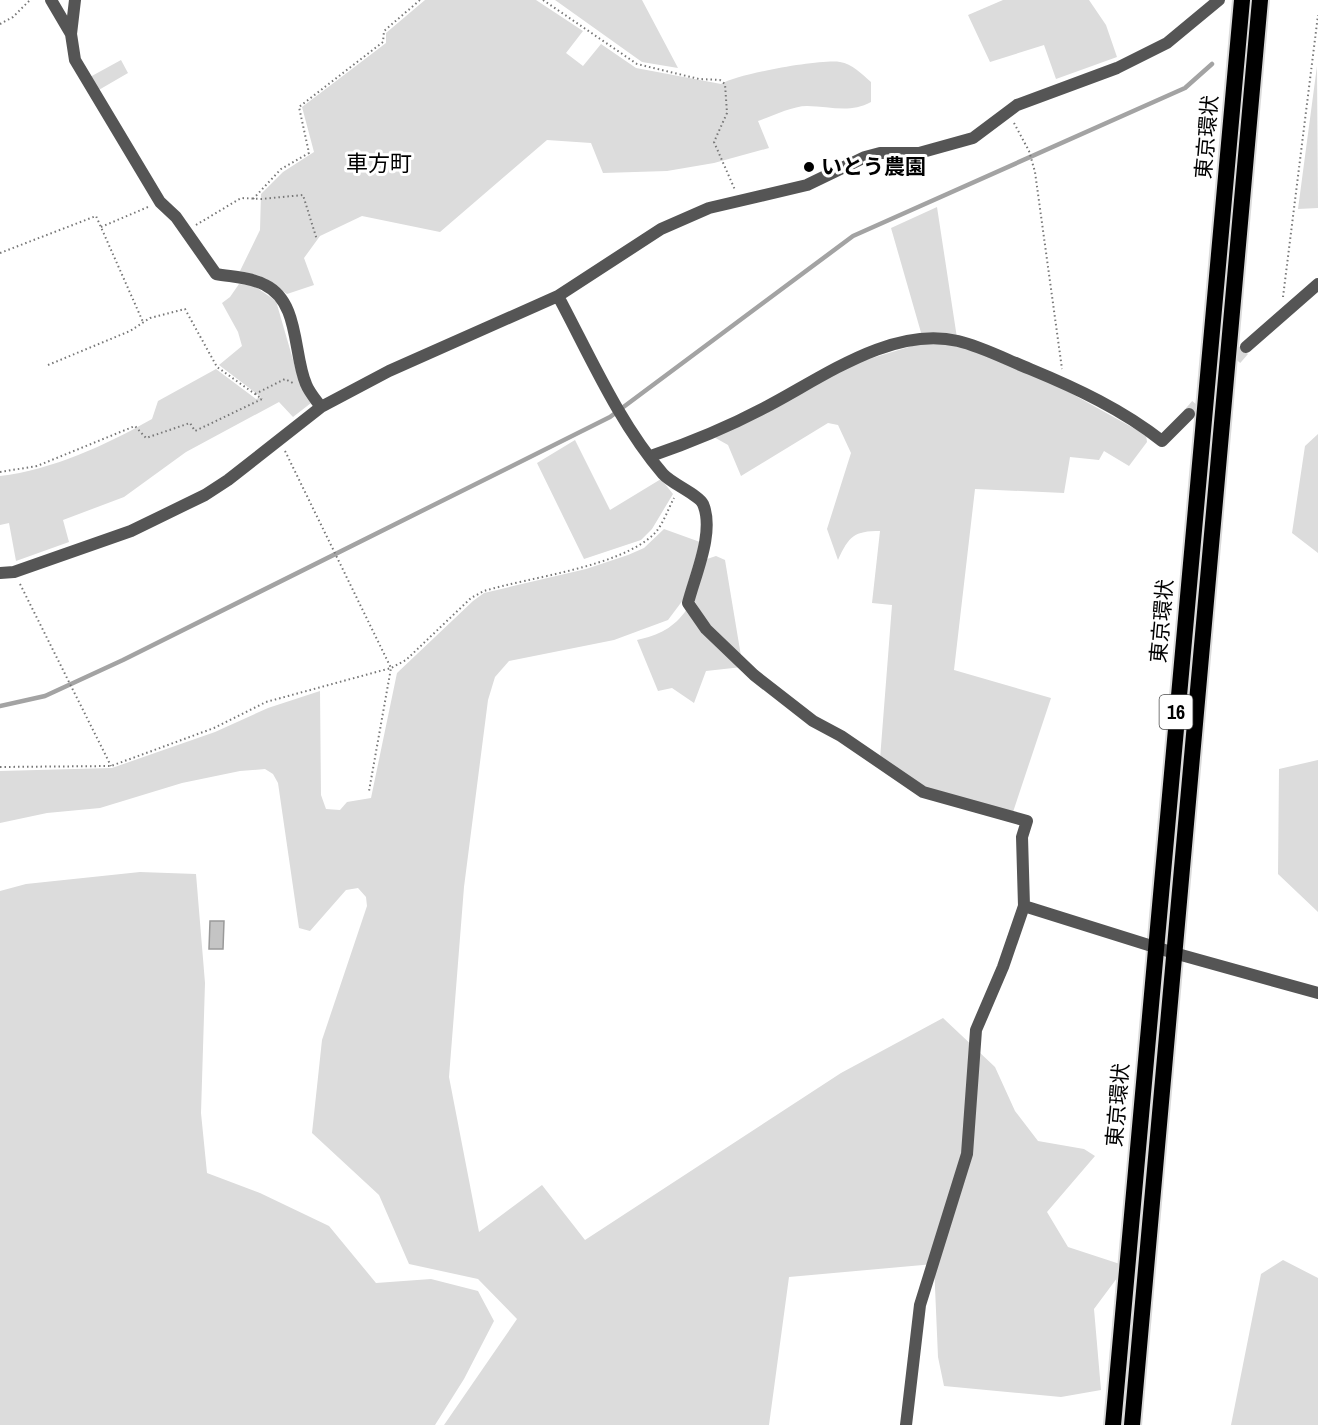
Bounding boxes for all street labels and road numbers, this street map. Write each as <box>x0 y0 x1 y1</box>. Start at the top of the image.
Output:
street label: 東京環状 <box>1188 94 1225 180</box>
street label: 東京環状 <box>1143 578 1180 664</box>
road number: 16 <box>1160 695 1192 729</box>
street label: 東京環状 <box>1099 1062 1136 1148</box>

